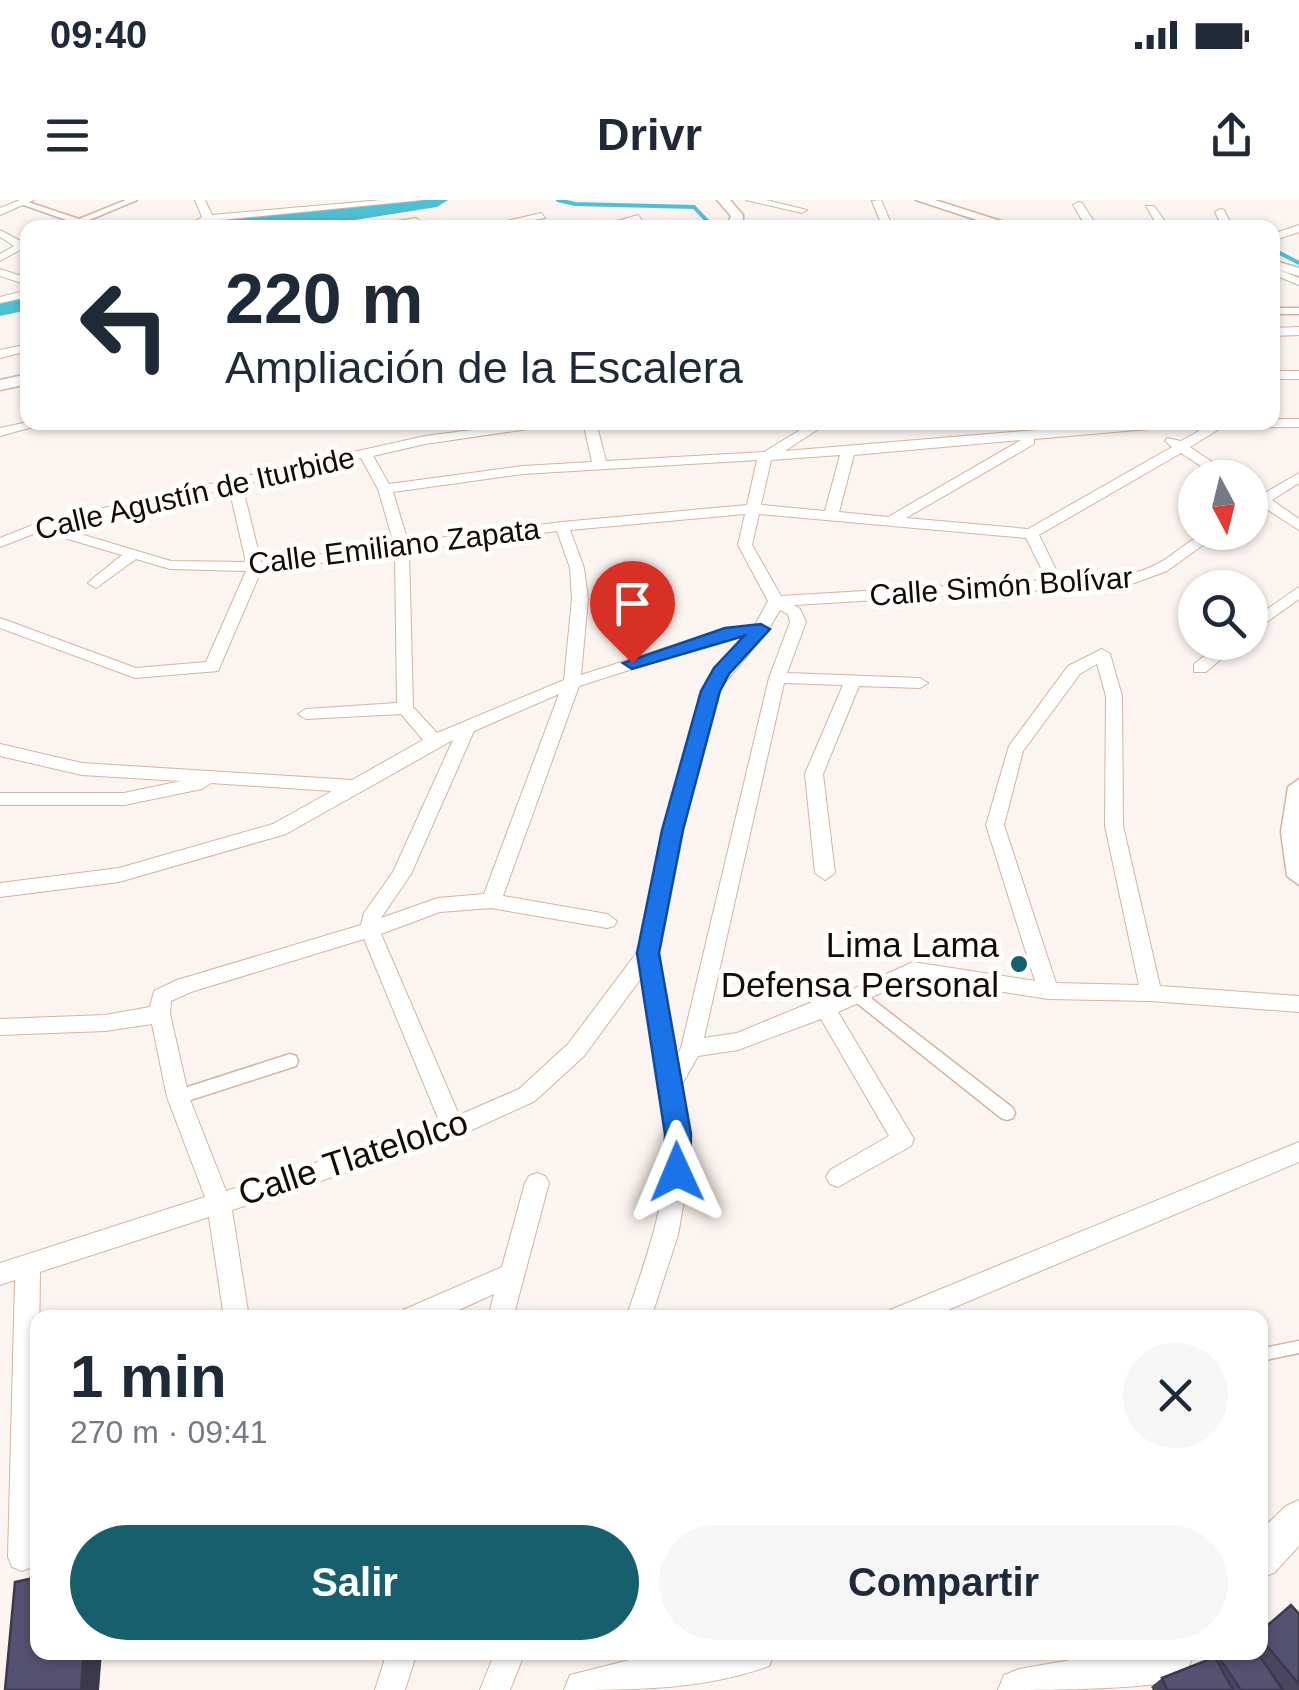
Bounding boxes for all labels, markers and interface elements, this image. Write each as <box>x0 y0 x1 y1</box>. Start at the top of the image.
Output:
text: 09:40 <box>50 14 147 56</box>
icon: menu <box>40 108 95 163</box>
icon: share <box>1204 108 1259 163</box>
text: Drivr <box>597 109 702 160</box>
icon: left <box>60 260 190 390</box>
text: 220 m <box>225 260 423 338</box>
text: Ampliación de la Escalera <box>225 342 743 393</box>
street label: Calle Agustín de Iturbide <box>32 440 358 546</box>
north arrow <box>1178 460 1268 550</box>
map controls <box>1178 460 1268 660</box>
street label: Calle Emiliano Zapata <box>246 512 542 580</box>
street label: Calle Simón Bolívar <box>868 560 1134 612</box>
pin <box>590 561 675 664</box>
button: search <box>1178 570 1268 660</box>
icon: arrive <box>605 576 660 631</box>
place label: Lima Lama Defensa Personal <box>721 925 1000 1004</box>
marker: Lima Lama Defensa Personal <box>1008 953 1030 975</box>
street label: Calle Tlatelolco <box>233 1102 473 1212</box>
position arrow <box>625 1120 729 1224</box>
text: 1 min <box>70 1343 227 1410</box>
button: close <box>1123 1343 1228 1448</box>
text: 270 m · 09:41 <box>70 1414 267 1450</box>
button: Salir <box>70 1525 639 1640</box>
button: Compartir <box>659 1525 1228 1640</box>

